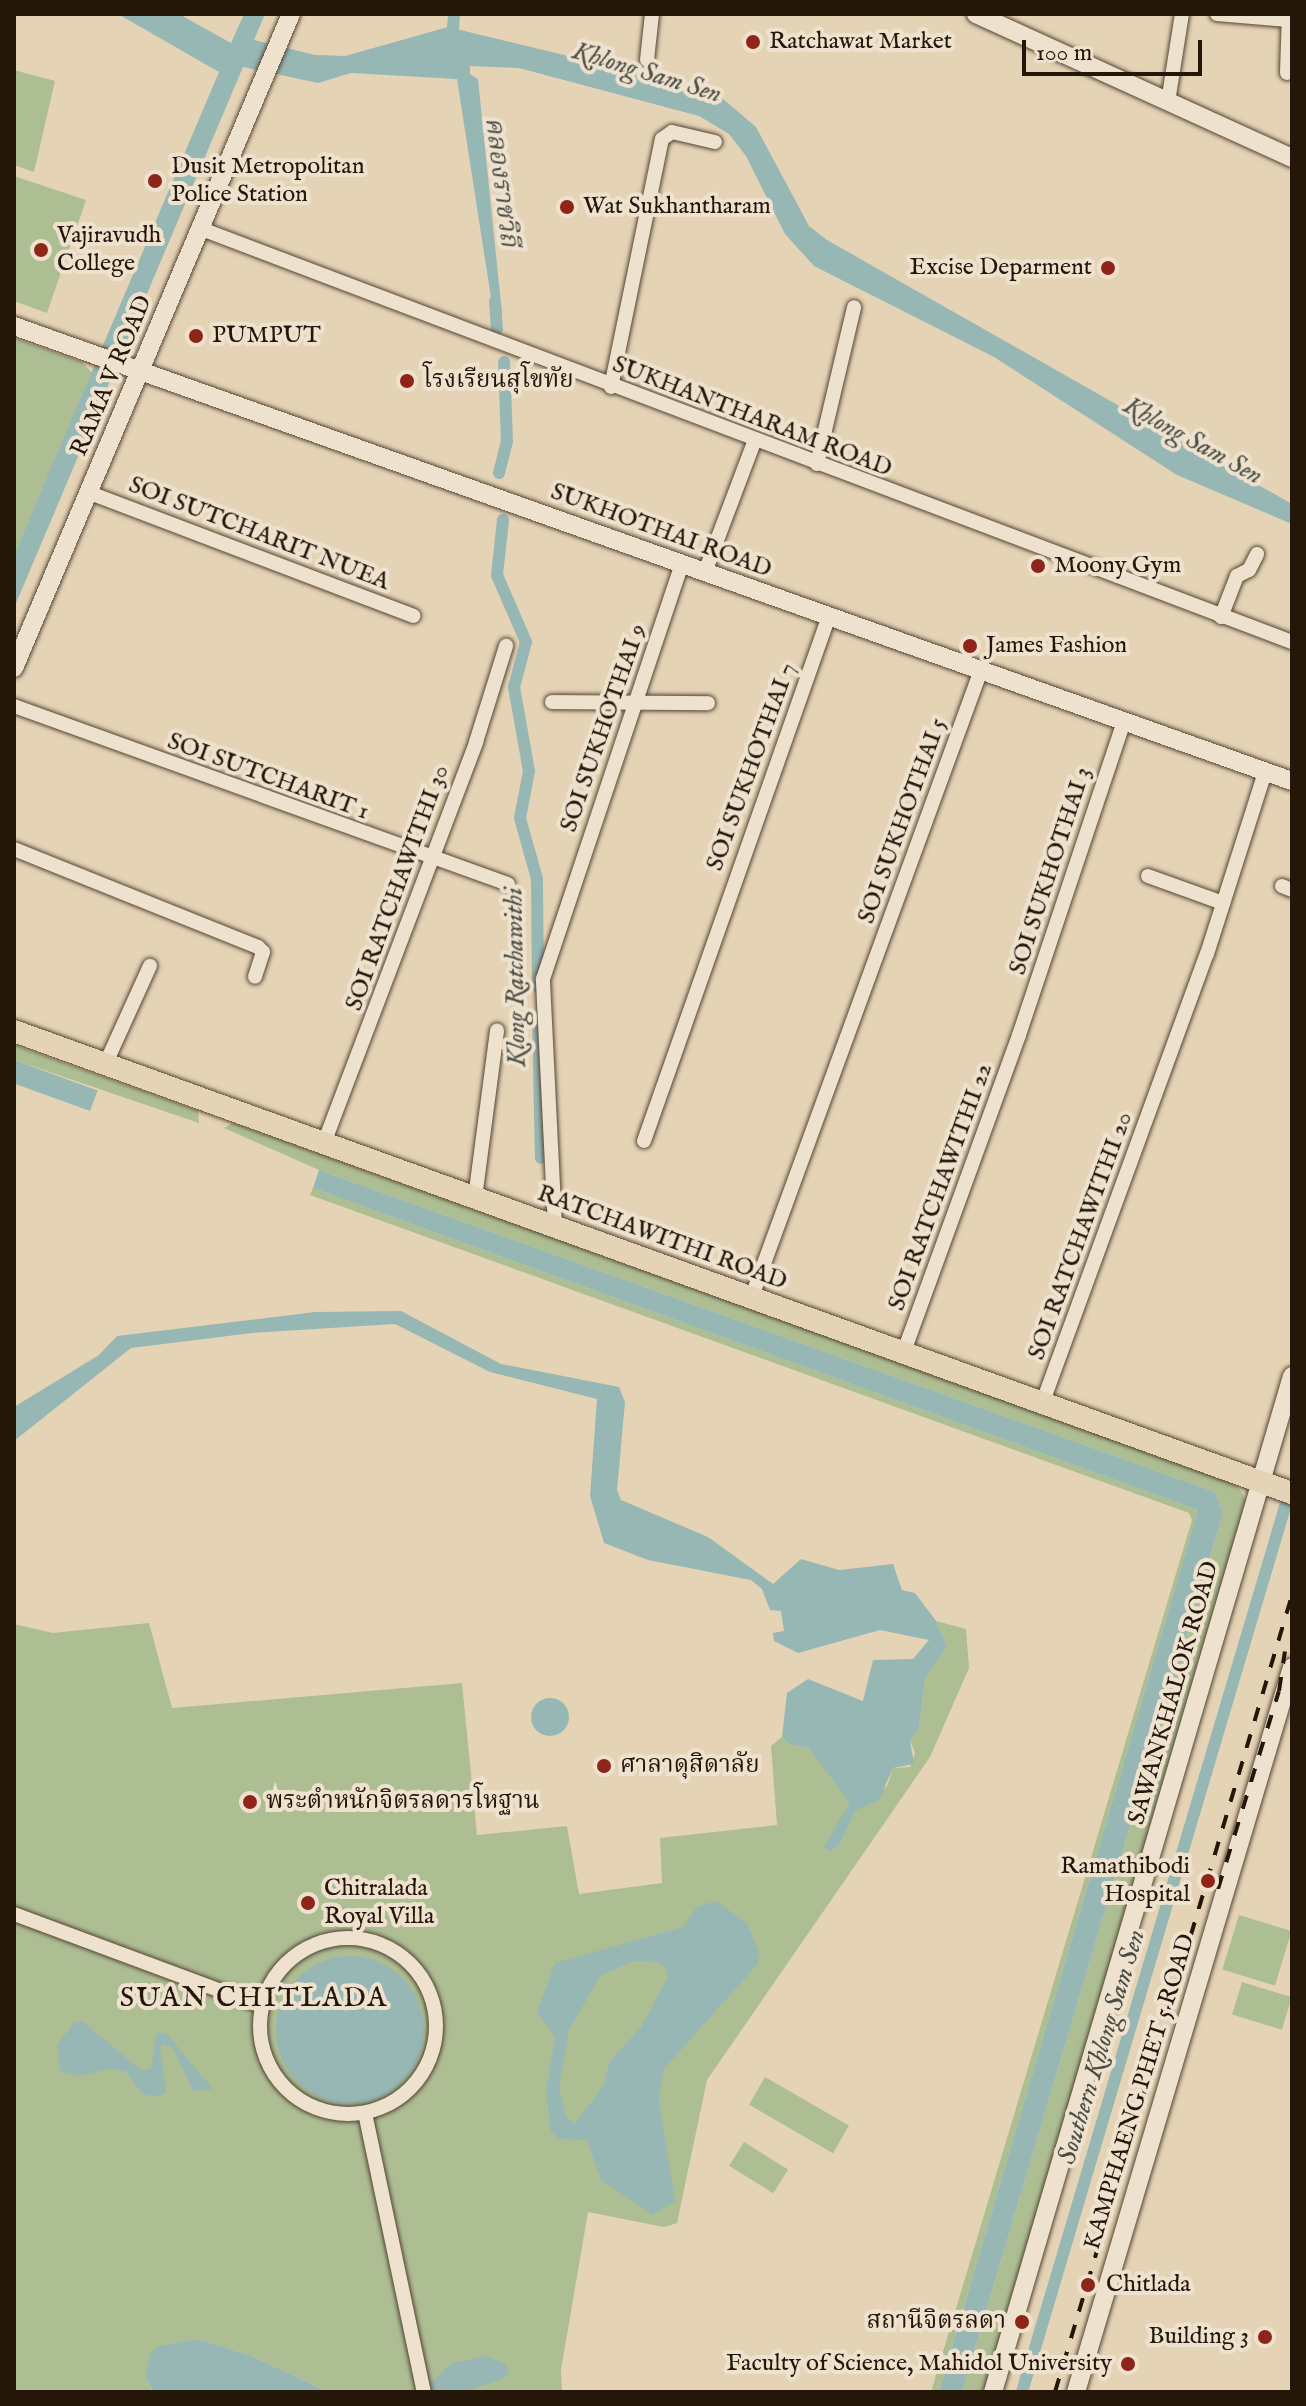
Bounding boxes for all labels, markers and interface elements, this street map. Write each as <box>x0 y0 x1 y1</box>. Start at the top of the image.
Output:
scale bar <box>1026 24 1206 74</box>
place label: Ratchawat Market <box>769 28 952 56</box>
marker: Ratchawat Market <box>744 33 762 51</box>
water label: Khlong Sam Sen <box>569 36 725 110</box>
text: 100 m <box>1036 38 1092 69</box>
water label: คลองราชวิถี <box>478 115 524 249</box>
place label: Dusit Metropolitan Police Station <box>171 153 365 209</box>
marker: Dusit Metropolitan Police Station <box>146 172 164 190</box>
place label: Wat Sukhantharam <box>583 193 771 221</box>
marker: Wat Sukhantharam <box>558 198 576 216</box>
place label: Vajiravudh College <box>57 222 161 278</box>
marker: Vajiravudh College <box>32 241 50 259</box>
place label: Excise Deparment <box>910 254 1092 282</box>
marker: Excise Deparment <box>1099 259 1117 277</box>
street label: RAMA V ROAD <box>65 291 159 461</box>
place label: PUMPUT <box>212 322 321 350</box>
marker: PUMPUT <box>187 327 205 345</box>
street label: SUKHANTHARAM ROAD <box>608 350 896 484</box>
place label: โรงเรียนสุโขทัย <box>423 367 574 395</box>
marker: โรงเรียนสุโขทัย <box>398 372 416 390</box>
water label: Khlong Sam Sen <box>1118 390 1268 492</box>
street label: SOI SUTCHARIT NUEA <box>125 471 393 597</box>
street label: SUKHOTHAI ROAD <box>547 478 775 584</box>
place label: Moony Gym <box>1054 552 1181 580</box>
marker: Moony Gym <box>1029 557 1047 575</box>
street label: SOI SUKHOTHAI 9 <box>555 620 653 836</box>
place label: James Fashion <box>986 632 1127 660</box>
marker: James Fashion <box>961 637 979 655</box>
street label: SOI SUKHOTHAI 7 <box>701 659 803 875</box>
street label: SOI SUKHOTHAI 5 <box>852 714 954 928</box>
street label: SOI SUTCHARIT 1 <box>163 727 373 827</box>
street label: SOI RATCHAWITHI 30 <box>340 761 456 1015</box>
street label: SOI SUKHOTHAI 3 <box>1004 764 1098 978</box>
water label: Klong Ratchawithi <box>499 887 533 1067</box>
street label: SOI RATCHAWITHI 22 <box>883 1059 999 1315</box>
street label: SOI RATCHAWITHI 20 <box>1023 1108 1139 1364</box>
street label: RATCHAWITHI ROAD <box>533 1179 791 1297</box>
street label: SAWANKHALOK ROAD <box>1123 1558 1225 1828</box>
place label: ศาลาดุสิดาลัย <box>620 1752 760 1780</box>
marker: ศาลาดุสิดาลัย <box>595 1757 613 1775</box>
place label: พระตำหนักจิตรลดารโหฐาน <box>266 1788 540 1816</box>
marker: พระตำหนักจิตรลดารโหฐาน <box>241 1793 259 1811</box>
place label: Ramathibodi Hospital <box>1060 1853 1190 1909</box>
marker: Ramathibodi Hospital <box>1197 1870 1219 1892</box>
place label: Chitralada Royal Villa <box>324 1875 434 1931</box>
marker: Chitralada Royal Villa <box>299 1894 317 1912</box>
water label: Southern Khlong Sam Sen <box>1051 1926 1153 2168</box>
street label: KAMPHAENG PHET 5 ROAD <box>1078 1931 1202 2253</box>
district label: SUAN CHITLADA <box>120 1982 388 2016</box>
place label: Chitlada <box>1106 2271 1191 2299</box>
marker: Chitlada <box>1077 2274 1099 2296</box>
place label: สถานีจิตรลดา <box>866 2308 1006 2336</box>
marker: สถานีจิตรลดา <box>1013 2313 1031 2331</box>
place label: Building 3 <box>1149 2323 1249 2351</box>
marker: Building 3 <box>1256 2328 1274 2346</box>
place label: Faculty of Science, Mahidol University <box>726 2350 1112 2378</box>
marker: Faculty of Science, Mahidol University <box>1119 2355 1137 2373</box>

